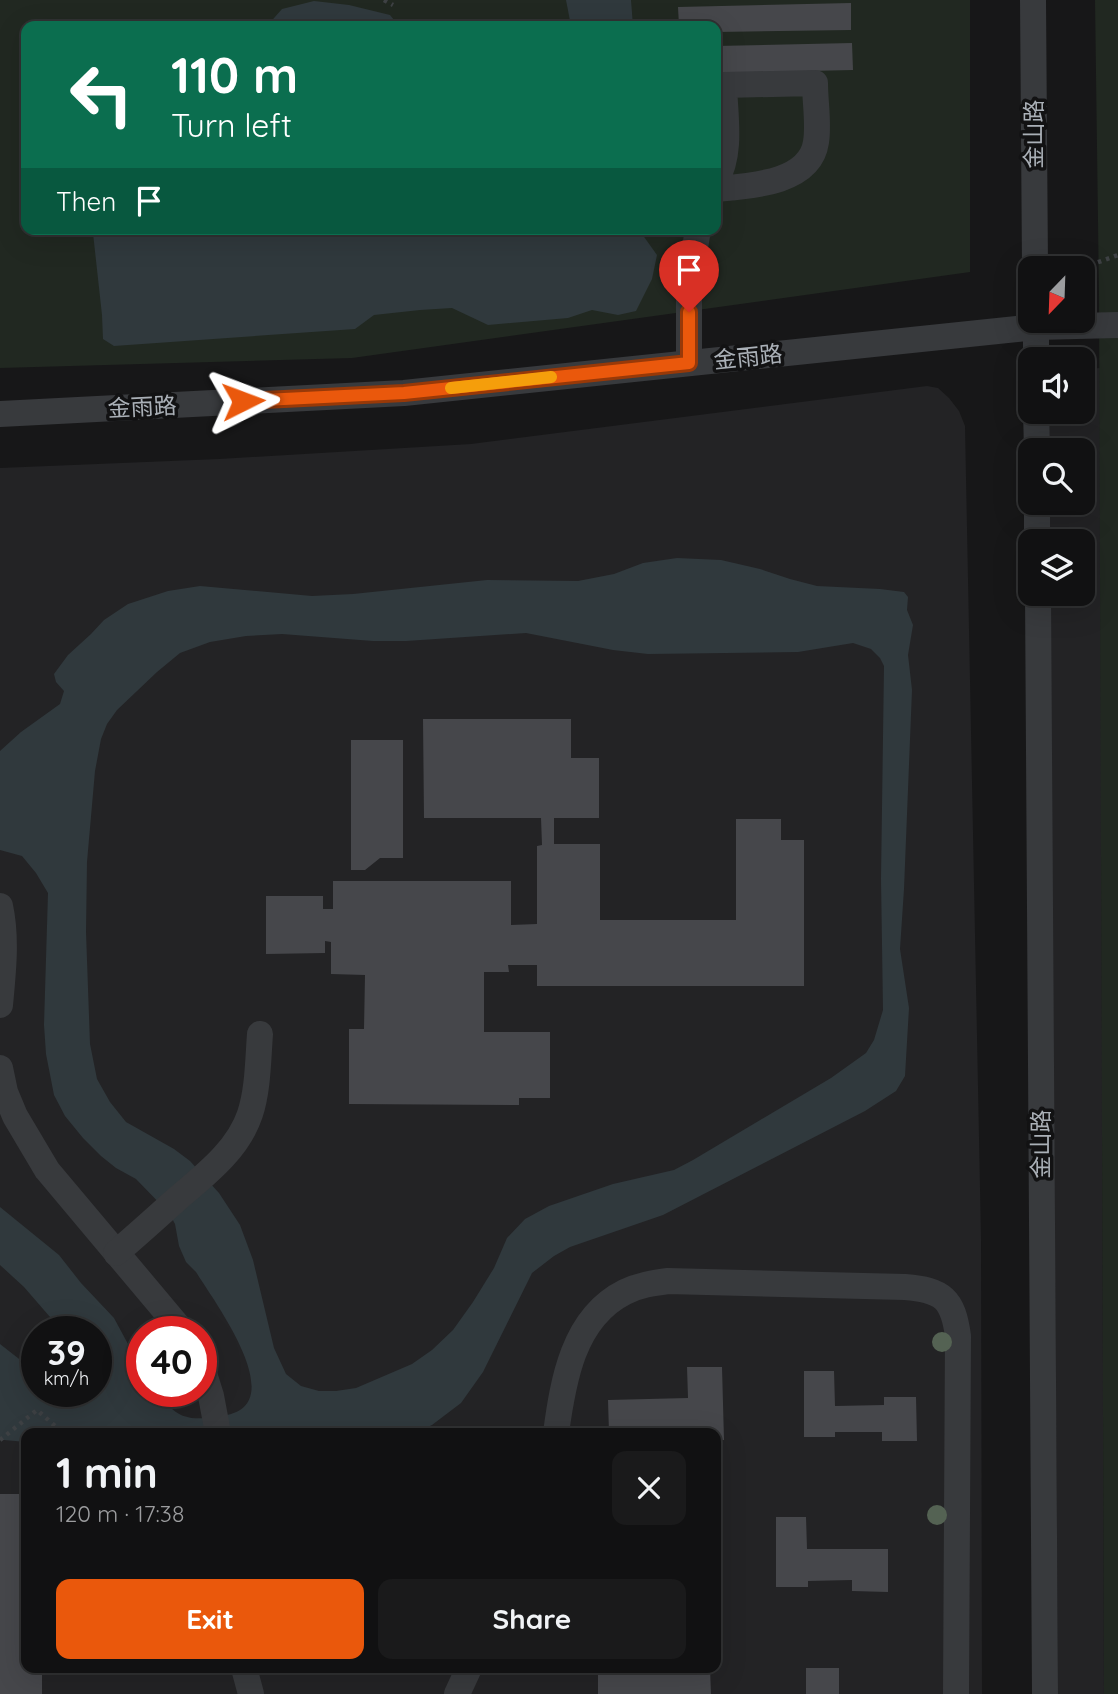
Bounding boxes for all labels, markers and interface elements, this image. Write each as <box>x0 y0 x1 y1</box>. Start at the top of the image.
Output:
text: 110 m <box>171 44 298 105</box>
icon: left <box>56 49 147 140</box>
street label: 金山路 <box>1019 100 1048 169</box>
text: Turn left <box>171 105 292 145</box>
icon: arrive <box>130 182 168 220</box>
text: Then <box>56 185 116 218</box>
pin <box>659 240 719 312</box>
icon: arrive <box>670 251 708 289</box>
north arrow <box>1018 256 1096 332</box>
map controls <box>1018 256 1095 606</box>
street label: 金雨路 <box>712 338 784 375</box>
button: sound <box>1018 347 1095 424</box>
position arrow <box>206 364 280 438</box>
street label: 金雨路 <box>107 390 177 423</box>
button: search <box>1018 438 1095 515</box>
button: layers <box>1018 529 1095 606</box>
street label: 金山路 <box>1026 1110 1055 1179</box>
speed limit sign: 40 <box>126 1316 217 1407</box>
text: 39 <box>47 1330 86 1374</box>
text: km/h <box>44 1367 89 1390</box>
text: 1 min <box>56 1446 158 1499</box>
button: close <box>612 1451 686 1525</box>
text: 120 m · 17:38 <box>56 1499 184 1528</box>
button: Exit <box>56 1579 364 1659</box>
button: Share <box>378 1579 686 1659</box>

